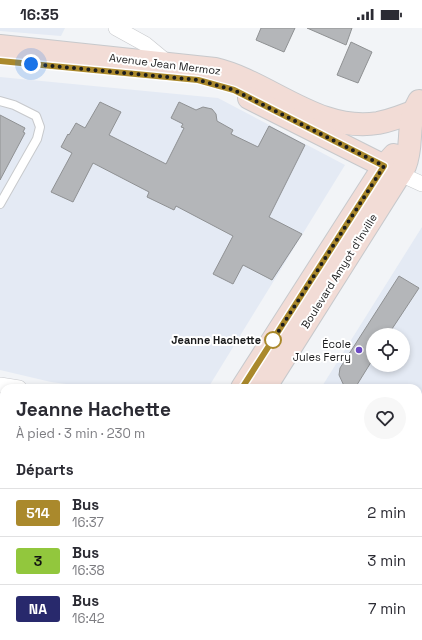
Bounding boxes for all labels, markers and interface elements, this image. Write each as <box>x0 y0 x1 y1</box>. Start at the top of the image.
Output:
text: 16:35 <box>20 5 59 24</box>
street label: Avenue Jean Mermoz <box>108 50 222 78</box>
your location <box>21 54 41 74</box>
street label: Boulevard Amyot d'Inville <box>298 211 380 331</box>
map controls <box>366 328 410 372</box>
button: locate <box>366 328 410 372</box>
marker: Jeanne Hachette <box>264 331 282 349</box>
place label: Jeanne Hachette <box>171 333 261 347</box>
place label: École Jules Ferry <box>293 337 351 364</box>
marker: École Jules Ferry <box>354 345 364 355</box>
text: Jeanne Hachette <box>16 397 171 422</box>
button: heart <box>364 397 406 439</box>
text: À pied · 3 min · 230 m <box>16 425 145 442</box>
text: Départs <box>16 460 74 479</box>
text: Bus <box>72 495 99 514</box>
text: 2 min <box>367 503 406 522</box>
text: 514 <box>26 504 50 522</box>
text: 16:37 <box>72 514 104 531</box>
text: Bus <box>72 543 99 562</box>
text: 3 min <box>367 551 406 570</box>
text: 3 <box>34 552 42 570</box>
text: 16:38 <box>72 562 105 579</box>
text: Bus <box>72 591 99 610</box>
text: 7 min <box>368 599 406 618</box>
text: NA <box>29 600 47 618</box>
text: 16:42 <box>72 610 105 627</box>

